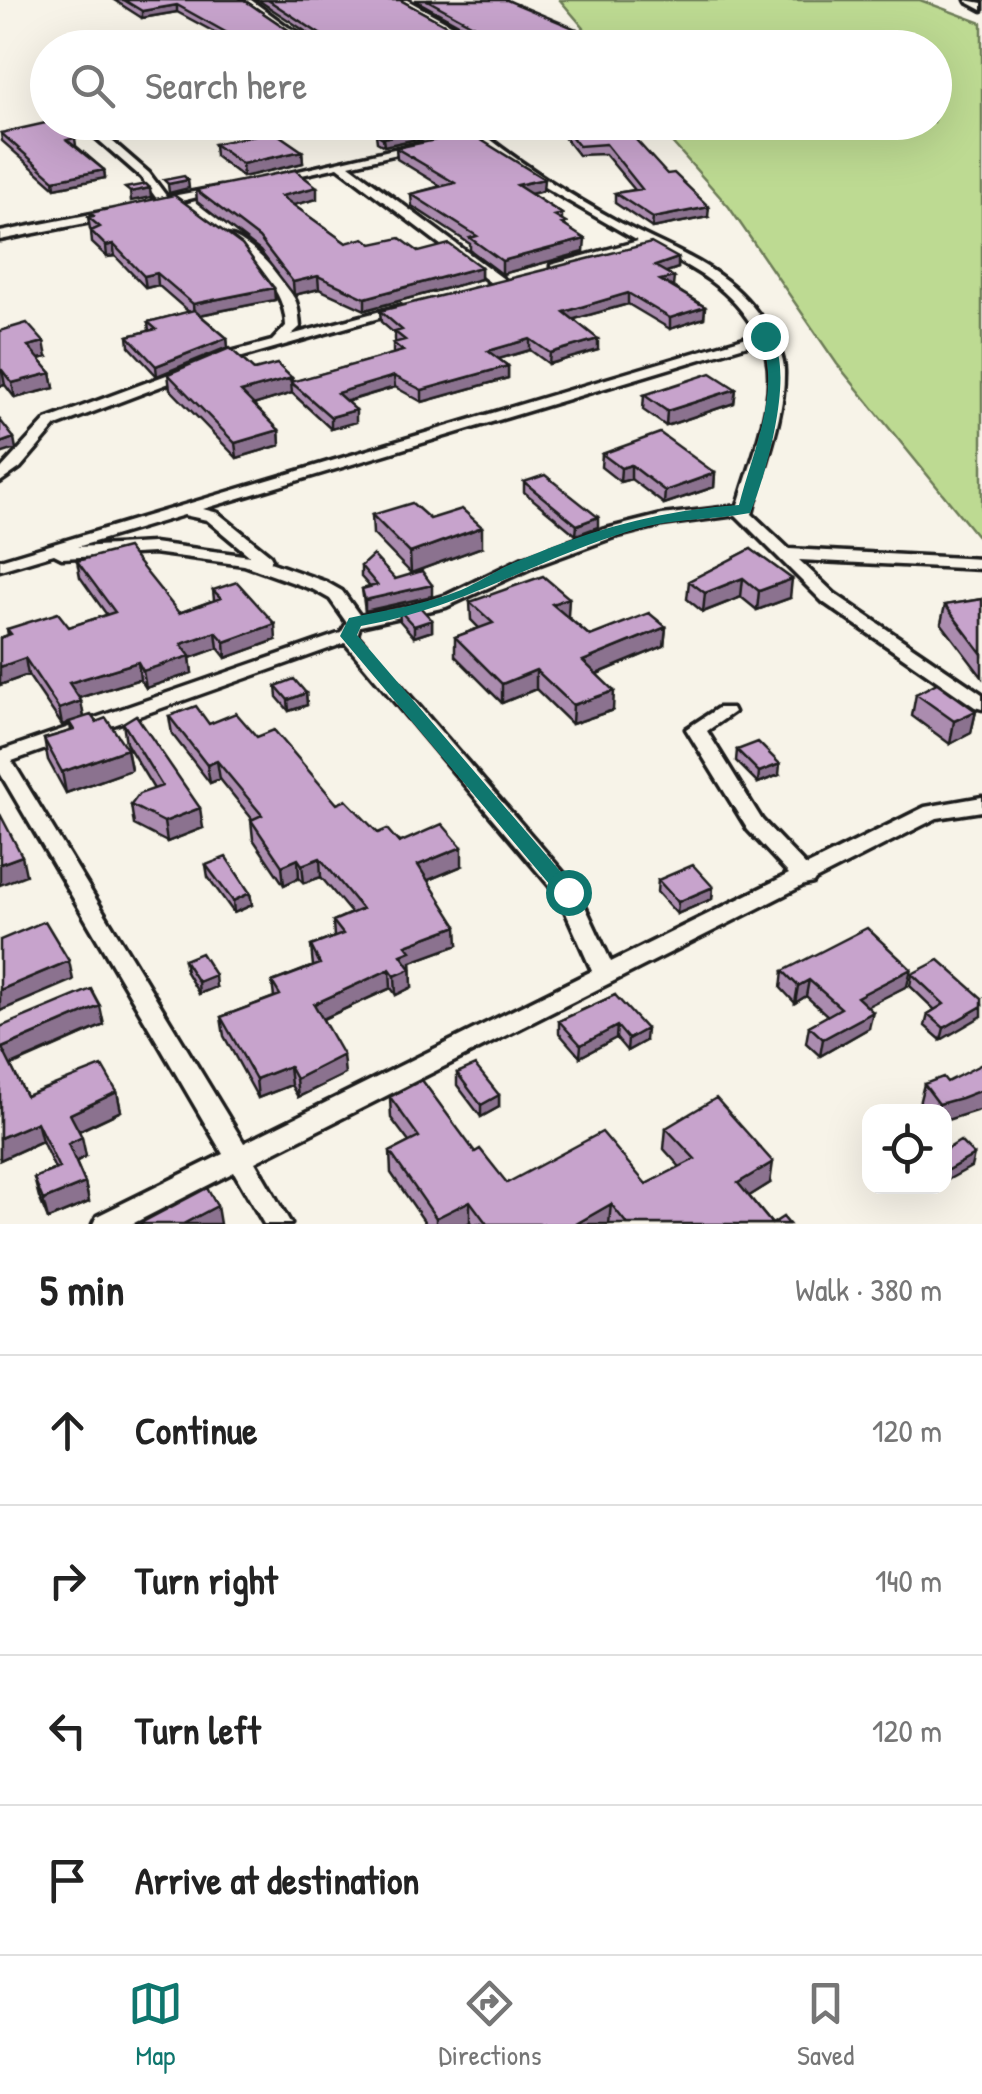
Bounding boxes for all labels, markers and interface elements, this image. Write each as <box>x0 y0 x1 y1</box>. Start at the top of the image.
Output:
search box <box>30 30 952 140</box>
icon: search <box>65 58 120 113</box>
text: Search here <box>145 59 307 111</box>
route end <box>743 314 789 360</box>
route start <box>546 870 592 916</box>
map controls <box>862 1104 952 1194</box>
button: locate <box>862 1104 952 1194</box>
text: 5 min <box>40 1261 124 1318</box>
text: Walk · 380 m <box>795 1268 942 1311</box>
icon: ahead <box>40 1403 95 1458</box>
text: Continue <box>135 1404 257 1456</box>
text: 120 m <box>872 1409 942 1452</box>
icon: right <box>40 1553 95 1608</box>
text: Turn right <box>135 1554 278 1606</box>
text: 140 m <box>875 1559 942 1602</box>
icon: left <box>40 1703 95 1758</box>
text: Turn left <box>135 1704 260 1756</box>
text: 120 m <box>872 1709 942 1752</box>
icon: arrive <box>40 1853 95 1908</box>
text: Arrive at destination <box>135 1854 419 1906</box>
tab: Map <box>128 1976 183 2074</box>
tab: Directions <box>438 1976 541 2074</box>
tab: Saved <box>797 1976 854 2074</box>

